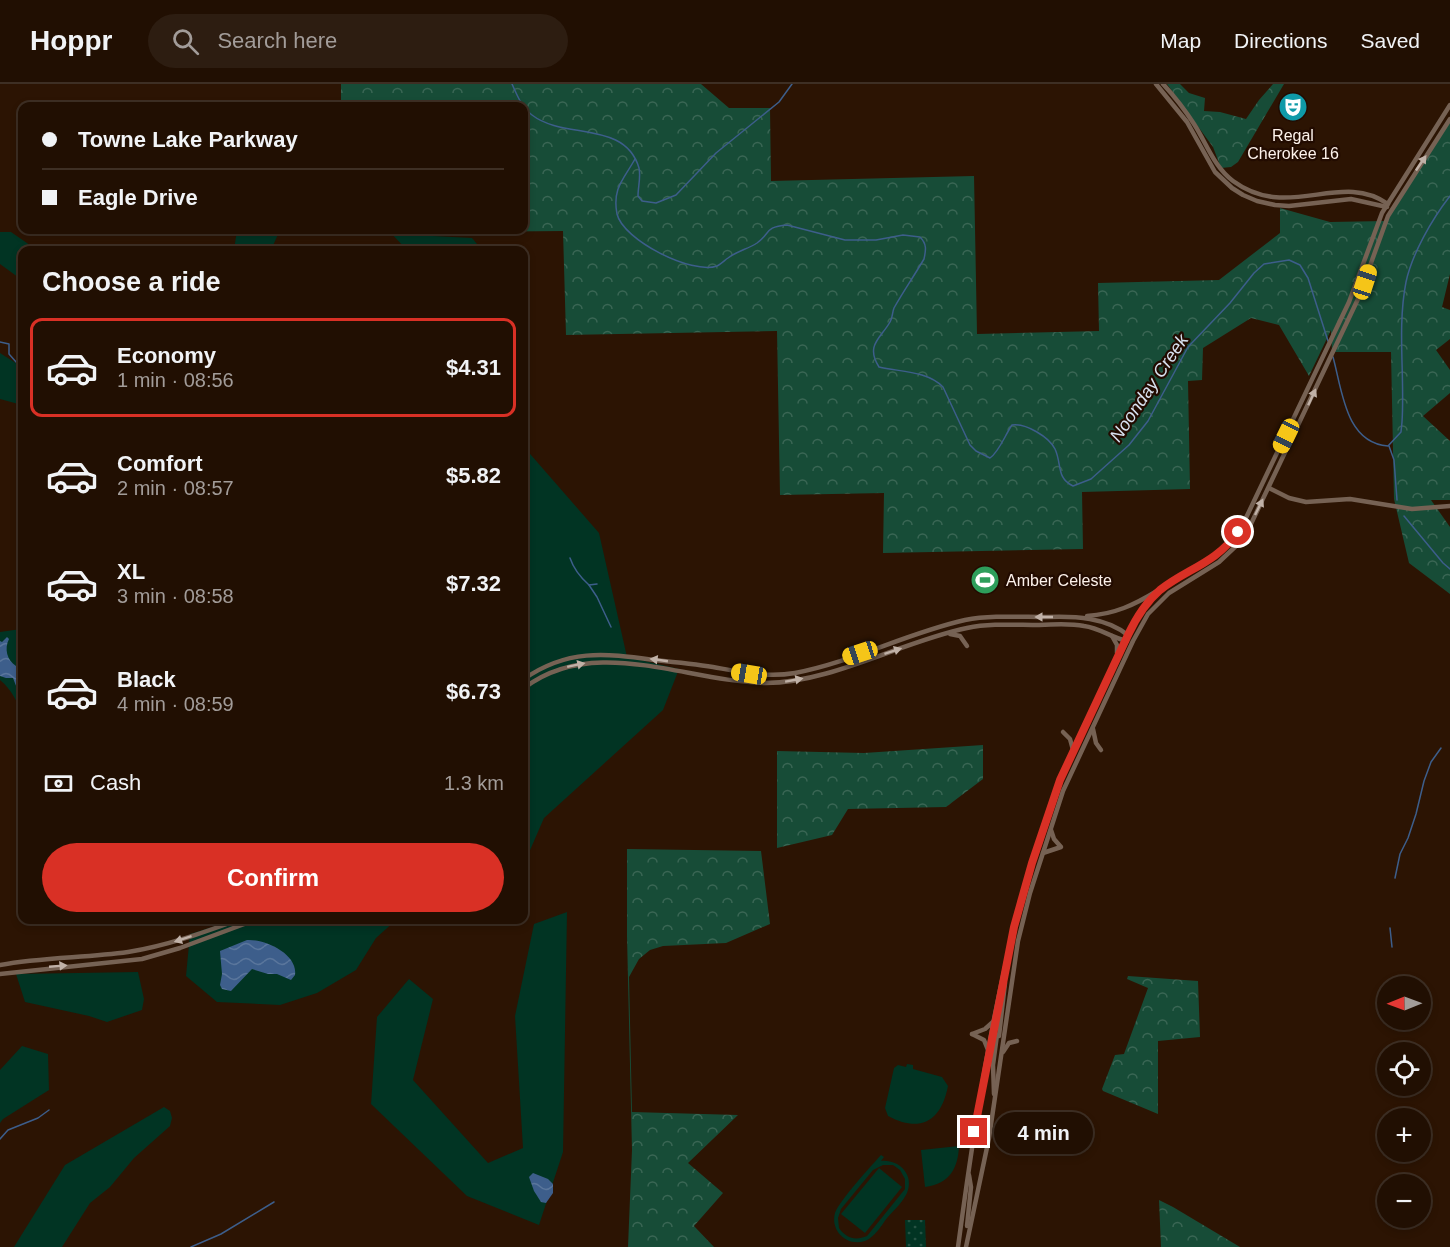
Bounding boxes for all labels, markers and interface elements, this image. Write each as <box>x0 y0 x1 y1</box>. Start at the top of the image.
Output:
search box <box>148 14 568 68</box>
text: Hoppr <box>30 25 112 56</box>
icon: search <box>169 25 202 58</box>
text: Search here <box>217 28 337 53</box>
text: Map <box>1160 29 1201 52</box>
text: Directions <box>1234 29 1327 52</box>
text: Saved <box>1360 29 1420 52</box>
theatre icon: Regal Cherokee 16 <box>1277 91 1309 123</box>
text: Towne Lake Parkway <box>78 127 298 152</box>
place label: Regal Cherokee 16 <box>1247 127 1339 162</box>
one-way arrow <box>1415 156 1427 172</box>
text: Eagle Drive <box>78 185 198 210</box>
car <box>1351 262 1379 302</box>
text: Choose a ride <box>42 267 221 297</box>
water label: Noonday Creek <box>1106 330 1193 445</box>
icon: car <box>45 341 99 395</box>
text: Economy <box>117 343 216 368</box>
text: $4.31 <box>446 355 501 380</box>
text: 1 min · 08:56 <box>117 369 234 391</box>
one-way arrow <box>1307 389 1316 406</box>
car <box>1270 416 1302 456</box>
icon: car <box>45 449 99 503</box>
text: Comfort <box>117 451 203 476</box>
text: $5.82 <box>446 463 501 488</box>
text: 2 min · 08:57 <box>117 477 234 499</box>
one-way arrow <box>1255 499 1264 516</box>
route start <box>1224 518 1251 545</box>
icon: car <box>45 557 99 611</box>
text: XL <box>117 559 145 584</box>
sports icon: Amber Celeste <box>969 564 1001 596</box>
text: $7.32 <box>446 571 501 596</box>
place label: Amber Celeste <box>1006 572 1112 589</box>
text: 3 min · 08:58 <box>117 585 234 607</box>
one-way arrow <box>1035 612 1054 622</box>
car <box>840 639 880 667</box>
one-way arrow <box>884 646 902 655</box>
one-way arrow <box>649 656 668 665</box>
one-way arrow <box>567 660 586 669</box>
car <box>730 662 768 686</box>
icon: car <box>45 665 99 719</box>
text: Black <box>117 667 176 692</box>
one-way arrow <box>785 675 804 684</box>
text: $6.73 <box>446 679 501 704</box>
text: 4 min · 08:59 <box>117 693 234 715</box>
icon: cash <box>42 767 75 800</box>
text: Cash <box>90 770 141 795</box>
text: 1.3 km <box>444 772 504 794</box>
button: Confirm <box>42 843 504 912</box>
one-way arrow <box>174 935 192 945</box>
one-way arrow <box>49 962 68 971</box>
north arrow <box>1377 976 1431 1030</box>
map controls <box>1377 976 1431 1228</box>
button: locate <box>1377 1042 1431 1096</box>
button: + <box>1377 1108 1431 1162</box>
callout: 4 min <box>995 1111 1094 1153</box>
route end <box>960 1118 987 1145</box>
text: 4 min <box>1017 1122 1070 1144</box>
button: − <box>1377 1174 1431 1228</box>

